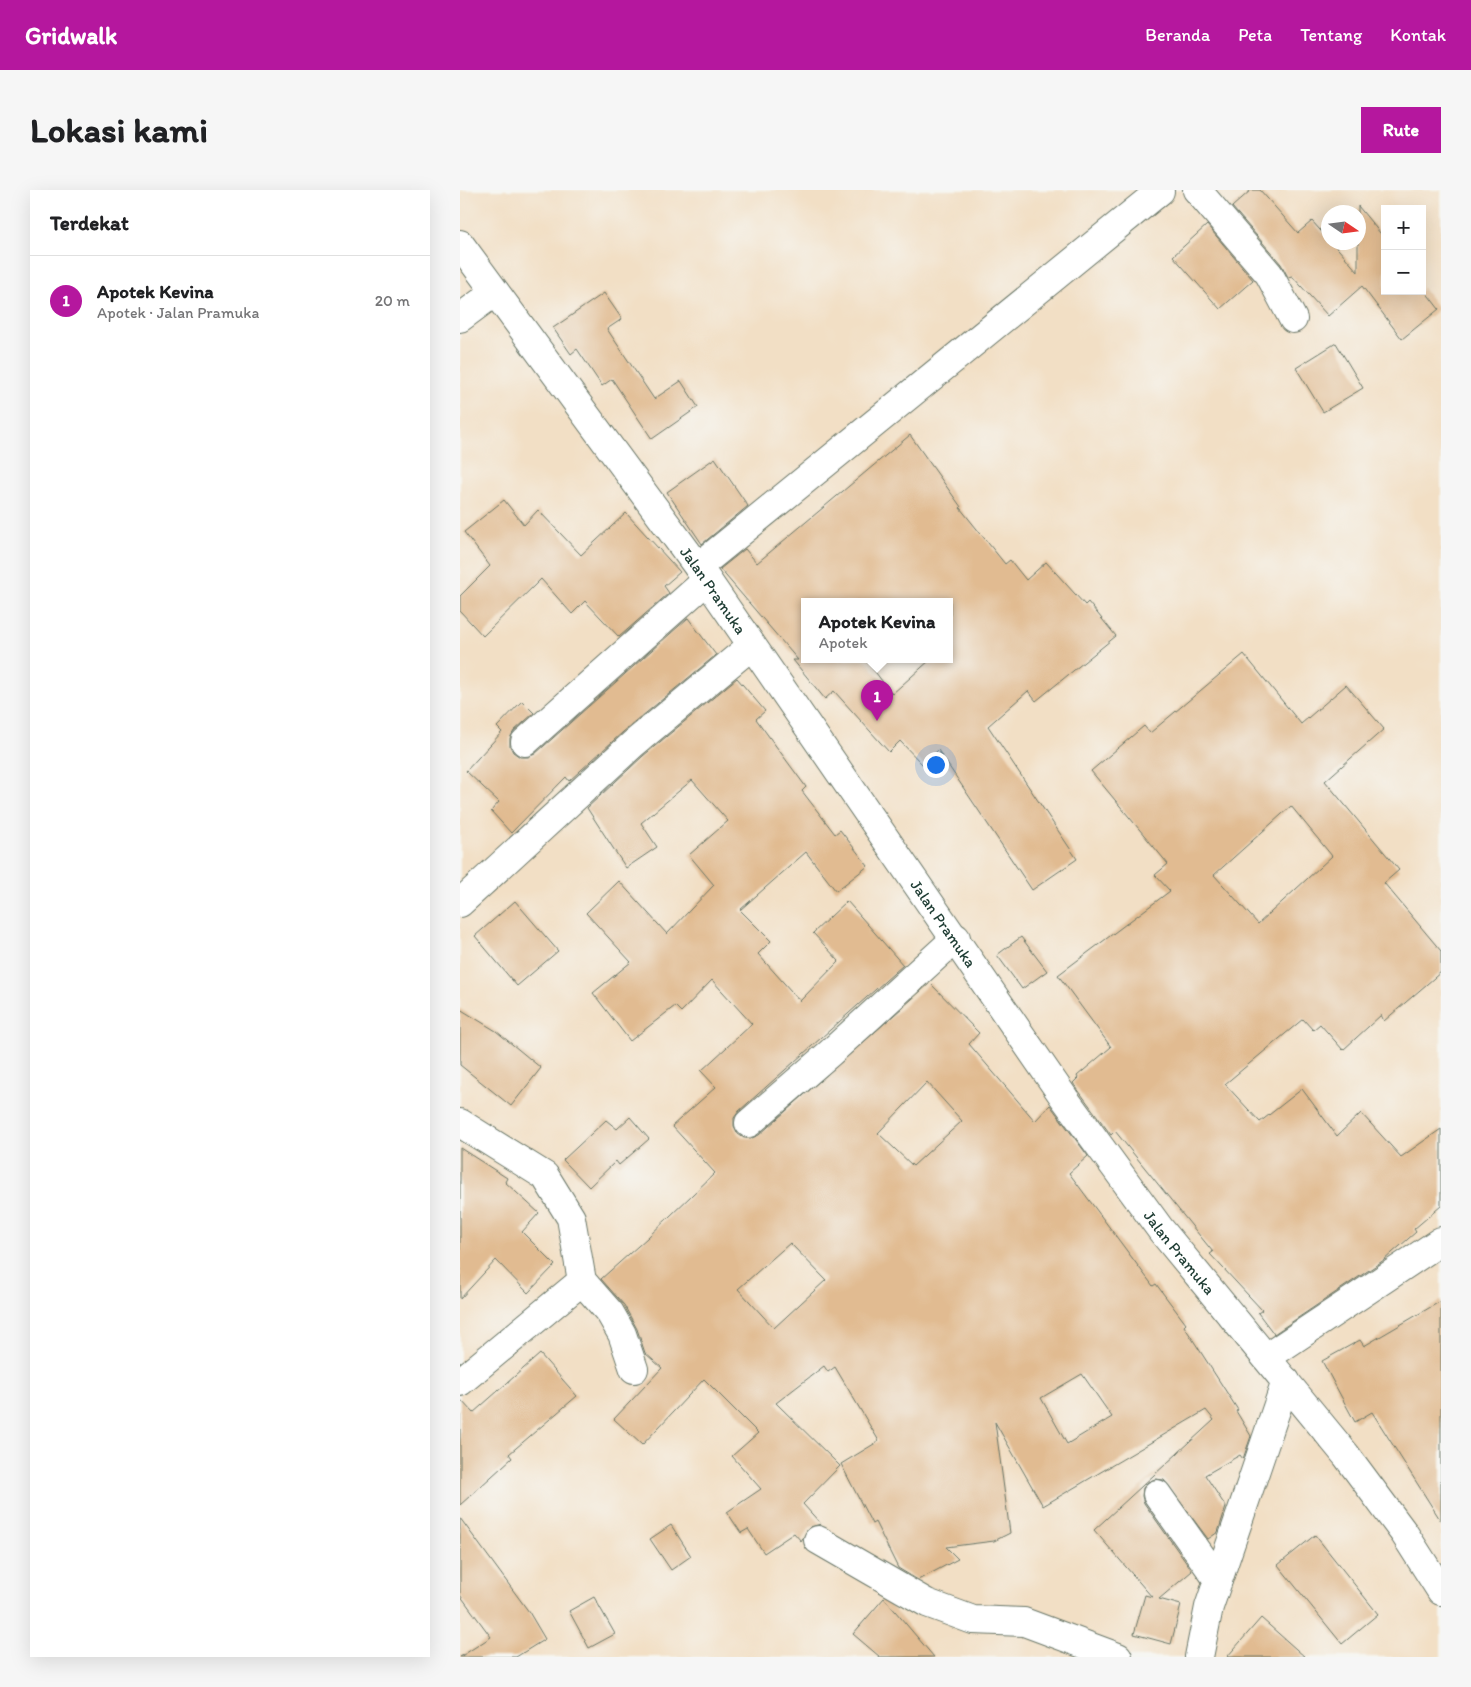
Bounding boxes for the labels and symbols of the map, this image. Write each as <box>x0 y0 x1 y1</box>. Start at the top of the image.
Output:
north arrow <box>1321 205 1366 250</box>
street label: Jalan Pramuka <box>676 543 750 638</box>
pin: 1 <box>861 680 893 721</box>
your location <box>923 752 949 778</box>
street label: Jalan Pramuka <box>906 876 980 971</box>
street label: Jalan Pramuka <box>1140 1207 1219 1299</box>

